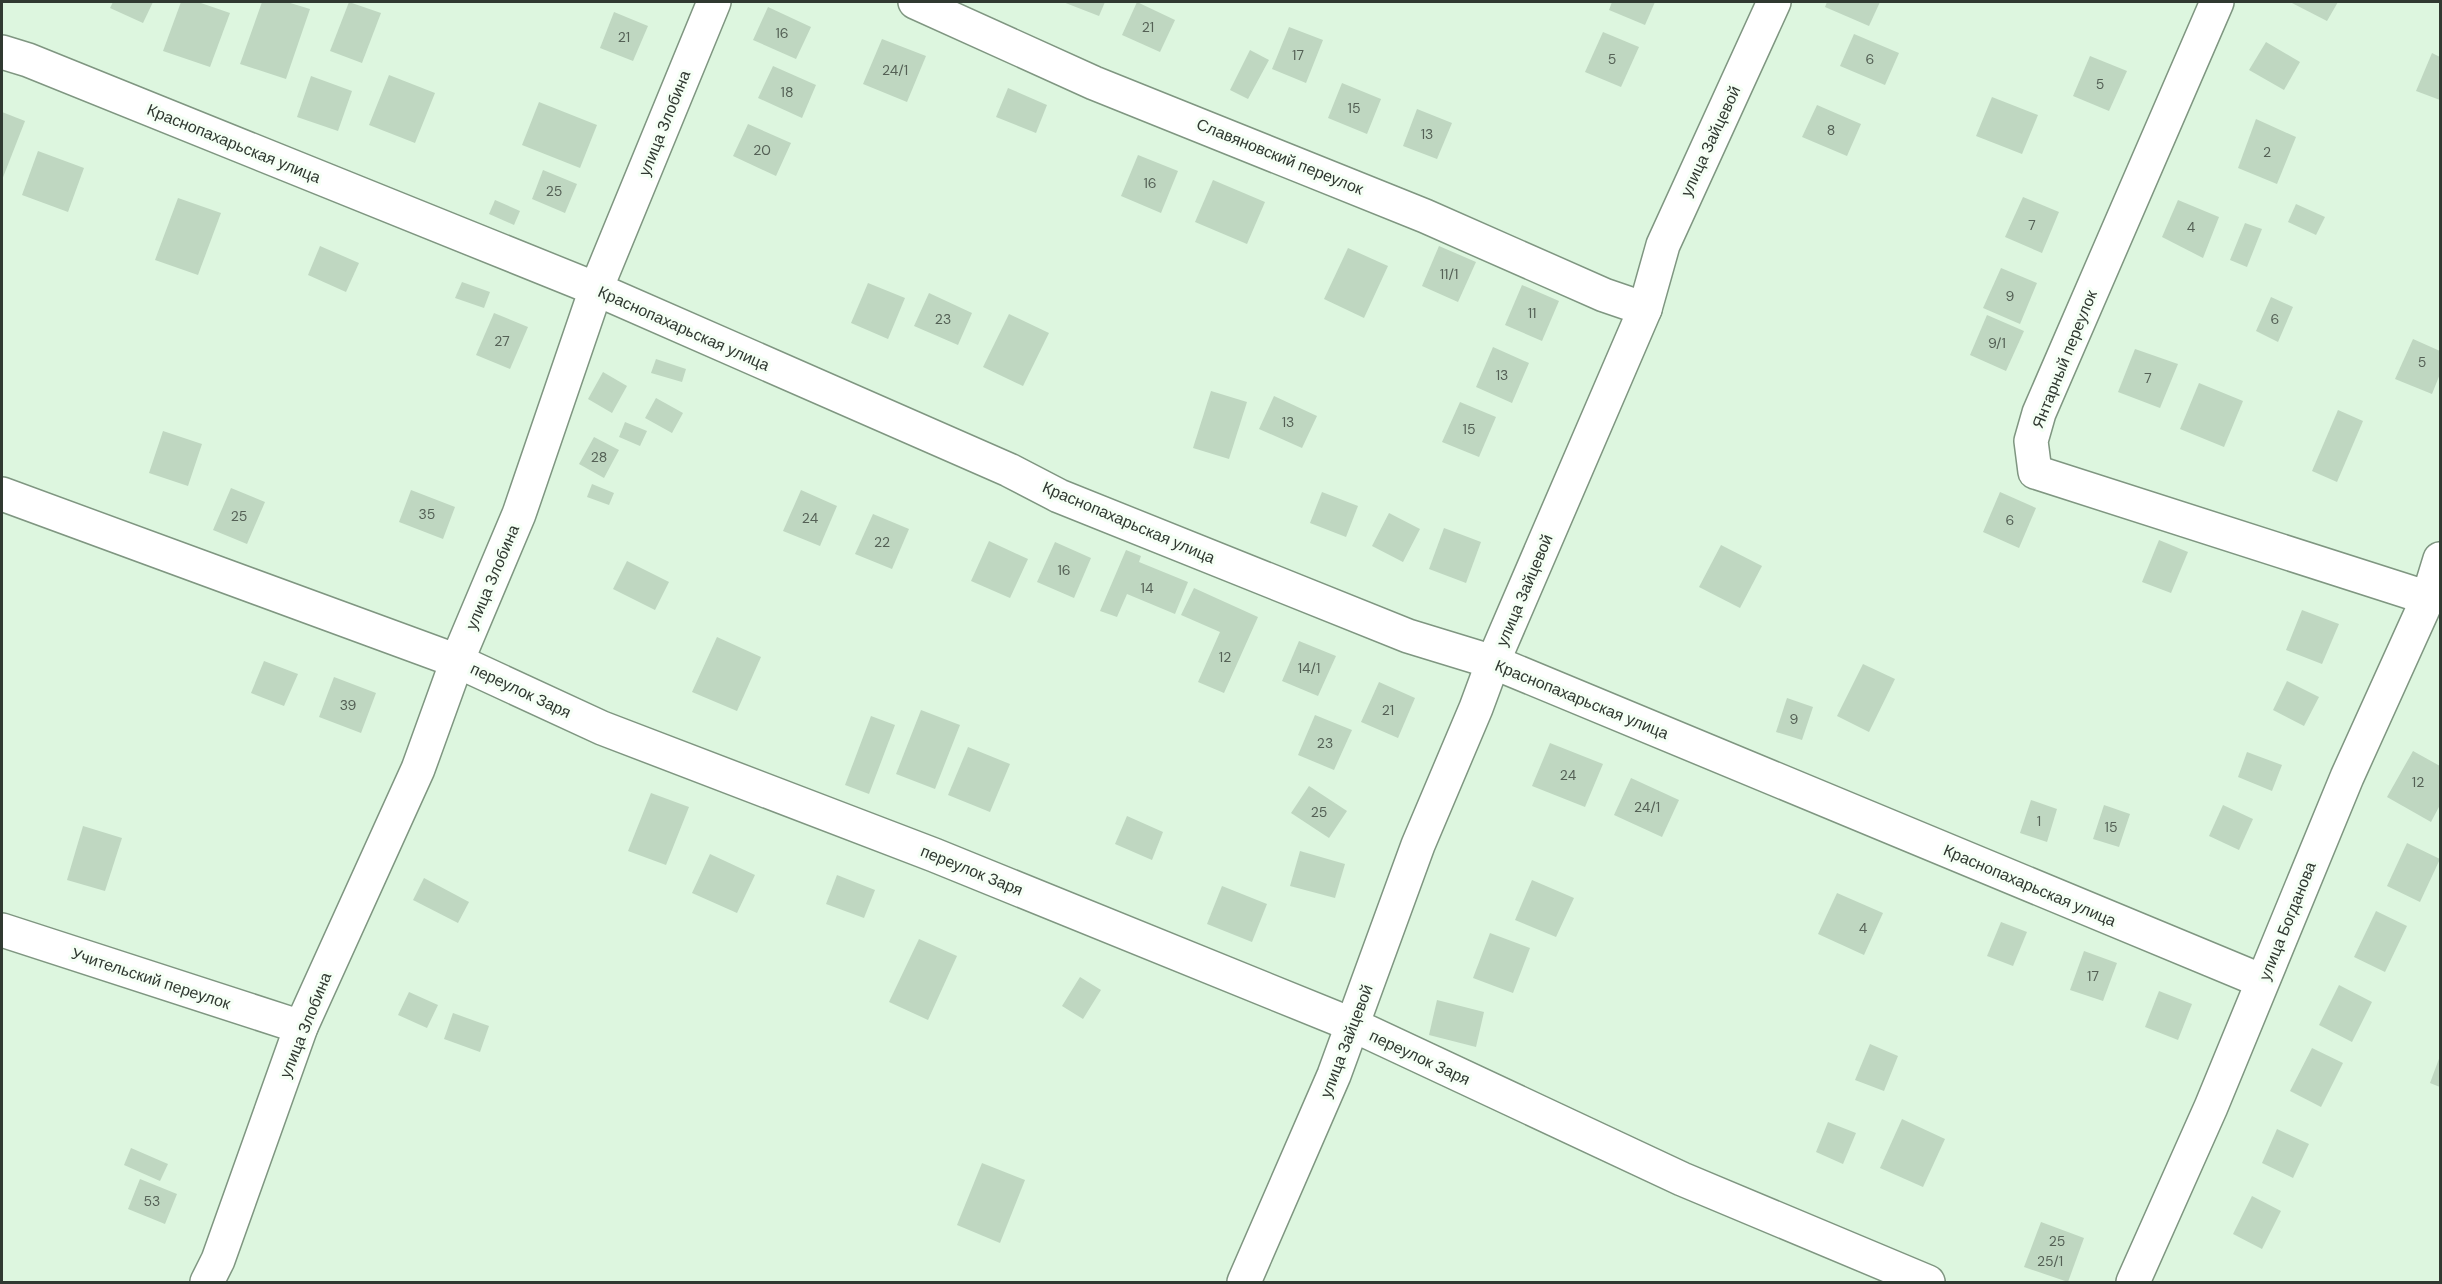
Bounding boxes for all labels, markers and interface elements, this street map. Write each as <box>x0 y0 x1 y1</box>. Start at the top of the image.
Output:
house number: 21 <box>1142 18 1154 36</box>
house number: 16 <box>775 24 789 42</box>
house number: 21 <box>618 28 630 46</box>
house number: 17 <box>1292 46 1304 64</box>
house number: 5 <box>1608 50 1616 68</box>
house number: 6 <box>1866 50 1874 68</box>
house number: 24/1 <box>882 61 908 79</box>
street label: улица Злобина <box>634 67 695 179</box>
house number: 5 <box>2096 75 2104 93</box>
street label: улица Зайцевой <box>1676 82 1745 200</box>
house number: 18 <box>781 83 793 101</box>
street label: Краснопахарьская улица <box>144 99 324 188</box>
house number: 15 <box>1348 99 1360 117</box>
street label: Славяновский переулок <box>1193 113 1367 200</box>
house number: 8 <box>1827 121 1835 139</box>
house number: 13 <box>1421 125 1433 143</box>
house number: 20 <box>753 141 771 159</box>
house number: 2 <box>2263 143 2271 161</box>
house number: 16 <box>1143 174 1157 192</box>
house number: 25 <box>546 182 562 200</box>
house number: 7 <box>2028 216 2036 234</box>
house number: 4 <box>2187 218 2196 236</box>
house number: 11/1 <box>1440 265 1458 283</box>
street label: Краснопахарьская улица <box>595 281 773 376</box>
street label: Янтарный переулок <box>2027 286 2102 431</box>
house number: 9 <box>2006 287 2015 305</box>
house number: 11 <box>1528 304 1536 322</box>
house number: 23 <box>935 310 951 328</box>
house number: 6 <box>2271 310 2279 328</box>
house number: 27 <box>494 332 510 350</box>
house number: 9/1 <box>1988 334 2006 352</box>
house number: 5 <box>2418 353 2426 371</box>
house number: 13 <box>1496 366 1508 384</box>
house number: 7 <box>2144 369 2152 387</box>
house number: 13 <box>1282 413 1294 431</box>
house number: 15 <box>1463 420 1475 438</box>
house number: 28 <box>591 448 607 466</box>
street label: Краснопахарьская улица <box>1039 477 1218 568</box>
house number: 35 <box>419 505 435 523</box>
house number: 25 <box>231 507 247 525</box>
house number: 24 <box>802 509 819 527</box>
house number: 6 <box>2006 511 2014 529</box>
street label: улица Злобина <box>461 521 524 633</box>
street label: улица Зайцевой <box>1491 531 1558 649</box>
house number: 22 <box>874 533 890 551</box>
house number: 16 <box>1057 561 1071 579</box>
house number: 14 <box>1141 579 1154 597</box>
house number: 12 <box>1219 648 1231 666</box>
street label: Краснопахарьская улица <box>1492 655 1672 744</box>
street label: переулок Заря <box>467 658 574 723</box>
house number: 14/1 <box>1298 659 1320 677</box>
house number: 39 <box>340 696 357 714</box>
house number: 21 <box>1382 701 1394 719</box>
house number: 9 <box>1790 710 1799 728</box>
house number: 23 <box>1317 734 1333 752</box>
house number: 24 <box>1560 766 1577 784</box>
house number: 12 <box>2412 773 2424 791</box>
house number: 24/1 <box>1634 798 1660 816</box>
house number: 25 <box>1311 803 1327 821</box>
house number: 1 <box>2037 812 2041 830</box>
house number: 15 <box>2105 818 2117 836</box>
street label: переулок Заря <box>918 840 1026 901</box>
street label: Краснопахарьская улица <box>1940 840 2119 931</box>
street label: улица Богданова <box>2254 859 2321 984</box>
house number: 4 <box>1859 919 1868 937</box>
street label: Учительский переулок <box>69 943 234 1014</box>
house number: 17 <box>2087 967 2099 985</box>
street label: улица Злобина <box>275 969 336 1081</box>
street label: улица Зайцевой <box>1315 982 1378 1101</box>
street label: переулок Заря <box>1366 1025 1473 1090</box>
house number: 53 <box>144 1192 160 1210</box>
house number: 25 <box>2049 1232 2065 1250</box>
house number: 25/1 <box>2037 1252 2063 1270</box>

